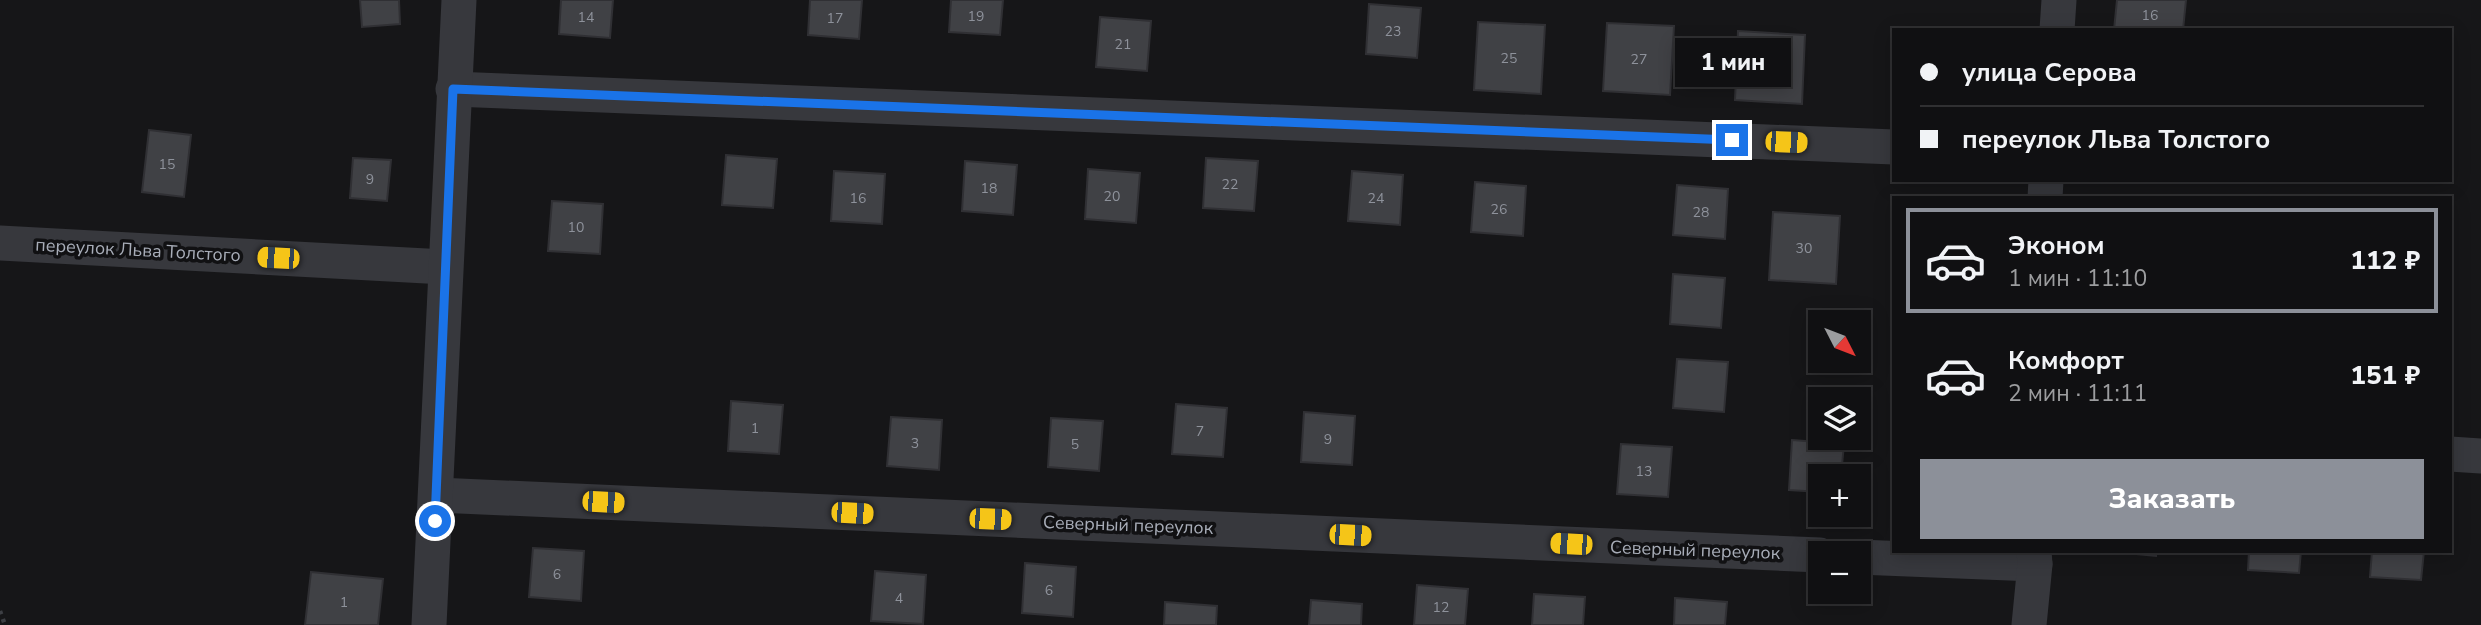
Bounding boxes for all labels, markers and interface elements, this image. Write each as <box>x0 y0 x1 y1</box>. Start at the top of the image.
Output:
house number: 16 <box>2142 6 2158 25</box>
house number: 19 <box>968 7 984 26</box>
house number: 14 <box>578 8 594 27</box>
house number: 17 <box>827 9 843 28</box>
house number: 23 <box>1385 22 1401 41</box>
house number: 21 <box>1115 35 1131 54</box>
callout: 1 мин <box>1674 38 1790 88</box>
text: 1 мин <box>1701 47 1765 78</box>
house number: 25 <box>1501 49 1517 68</box>
house number: 27 <box>1631 50 1647 69</box>
text: улица Серова <box>1962 55 2137 90</box>
text: переулок Льва Толстого <box>1962 122 2270 157</box>
route end <box>1716 124 1748 156</box>
car <box>1765 131 1808 153</box>
house number: 15 <box>159 155 175 174</box>
house number: 9 <box>366 170 374 189</box>
house number: 22 <box>1222 175 1238 194</box>
house number: 18 <box>981 179 997 198</box>
house number: 20 <box>1104 187 1120 206</box>
house number: 16 <box>850 189 866 208</box>
house number: 24 <box>1368 189 1384 208</box>
house number: 26 <box>1491 200 1507 219</box>
house number: 28 <box>1693 203 1709 222</box>
house number: 10 <box>568 218 584 237</box>
text: Эконом <box>2008 228 2105 263</box>
icon: car <box>1924 229 1987 292</box>
street label: переулок Льва Толстого <box>35 233 241 267</box>
house number: 30 <box>1796 239 1812 258</box>
text: 112 ₽ <box>2350 243 2420 278</box>
car <box>257 246 300 270</box>
text: 1 мин · 11:10 <box>2008 263 2147 294</box>
north arrow <box>1808 310 1871 373</box>
map controls <box>1808 310 1871 604</box>
text: Комфорт <box>2008 343 2124 378</box>
icon: car <box>1924 344 1987 407</box>
text: 151 ₽ <box>2350 358 2420 393</box>
text: 2 мин · 11:11 <box>2008 378 2147 409</box>
button: layers <box>1808 387 1871 450</box>
house number: 1 <box>751 419 759 438</box>
house number: 7 <box>1196 422 1204 441</box>
house number: 9 <box>1324 430 1332 449</box>
house number: 3 <box>911 434 919 453</box>
house number: 5 <box>1071 435 1079 454</box>
button: Заказать <box>1920 459 2424 539</box>
house number: 13 <box>1636 462 1652 481</box>
button: + <box>1808 464 1871 527</box>
car <box>582 490 625 514</box>
car <box>831 501 874 525</box>
route start <box>419 505 451 537</box>
car <box>969 508 1012 530</box>
street label: Северный переулок <box>1042 510 1214 540</box>
car <box>1329 523 1372 547</box>
car <box>1550 532 1593 556</box>
street label: Северный переулок <box>1609 535 1781 565</box>
button: − <box>1808 541 1871 604</box>
house number: 6 <box>553 565 561 584</box>
house number: 6 <box>1045 581 1053 600</box>
house number: 4 <box>895 589 903 608</box>
house number: 1 <box>340 593 348 612</box>
house number: 12 <box>1433 598 1449 617</box>

